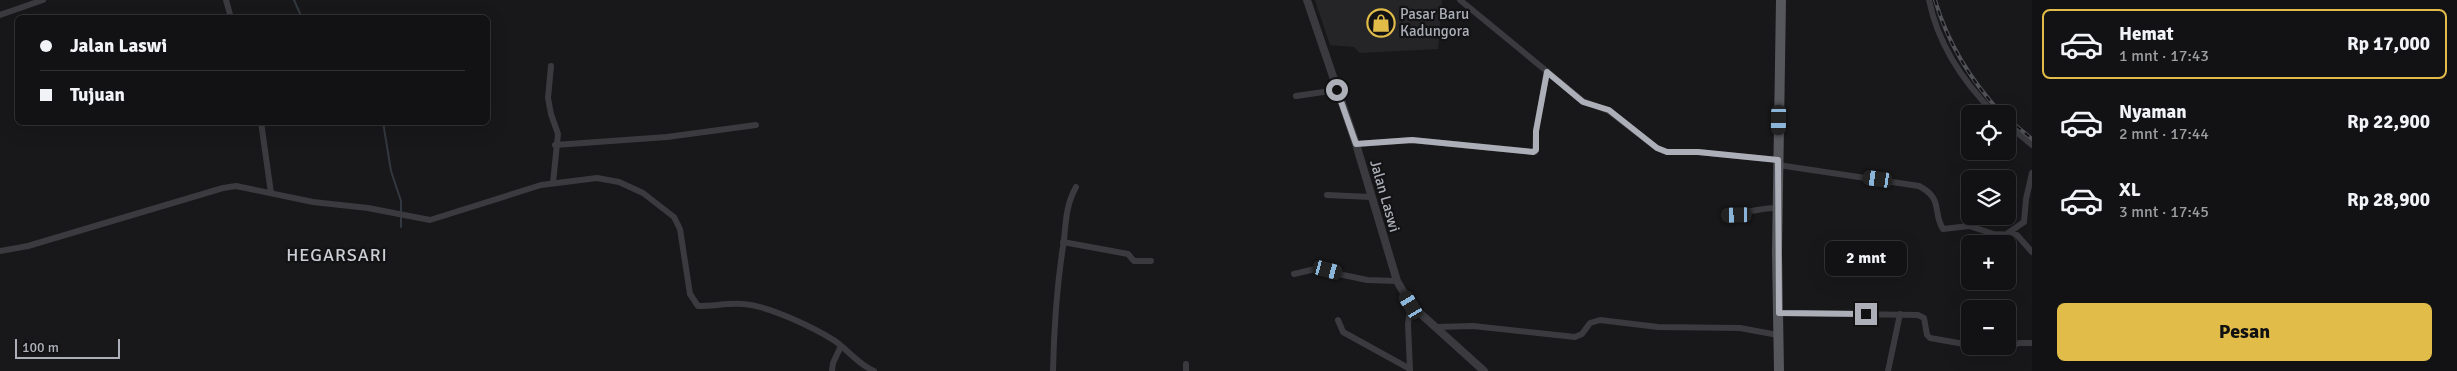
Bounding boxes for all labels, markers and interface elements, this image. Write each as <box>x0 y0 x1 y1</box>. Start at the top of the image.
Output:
place label: Pasar Baru Kadungora <box>1400 5 1470 40</box>
shop icon: Pasar Baru Kadungora <box>1366 8 1396 38</box>
icon: car <box>2059 22 2104 67</box>
text: Hemat <box>2119 22 2174 46</box>
text: Rp 17,000 <box>2347 32 2430 56</box>
text: Jalan Laswi <box>70 34 167 58</box>
text: 1 mnt · 17:43 <box>2119 46 2209 66</box>
route start <box>1326 79 1348 101</box>
text: Tujuan <box>70 83 125 107</box>
icon: car <box>2059 100 2104 145</box>
text: Nyaman <box>2119 100 2187 124</box>
car <box>1771 105 1786 135</box>
map controls <box>1961 105 2016 355</box>
button: locate <box>1961 105 2016 160</box>
text: Rp 22,900 <box>2347 110 2430 134</box>
text: 2 mnt · 17:44 <box>2119 124 2209 144</box>
street label: Jalan Laswi <box>1366 158 1404 234</box>
car <box>1862 169 1893 189</box>
button: layers <box>1961 170 2016 225</box>
icon: car <box>2059 178 2104 223</box>
text: XL <box>2119 178 2141 202</box>
text: Rp 28,900 <box>2347 188 2430 212</box>
text: 3 mnt · 17:45 <box>2119 202 2209 222</box>
car <box>1721 207 1752 223</box>
button: + <box>1961 235 2016 290</box>
callout: 2 mnt <box>1825 242 1907 276</box>
district label: HEGARSARI <box>286 244 388 266</box>
text: 2 mnt <box>1846 248 1886 268</box>
car <box>1311 259 1344 281</box>
car <box>1396 288 1425 322</box>
button: − <box>1961 300 2016 355</box>
route end <box>1855 303 1877 325</box>
button: Pesan <box>2057 303 2432 361</box>
scale bar <box>15 336 120 359</box>
text: 100 m <box>22 339 59 356</box>

